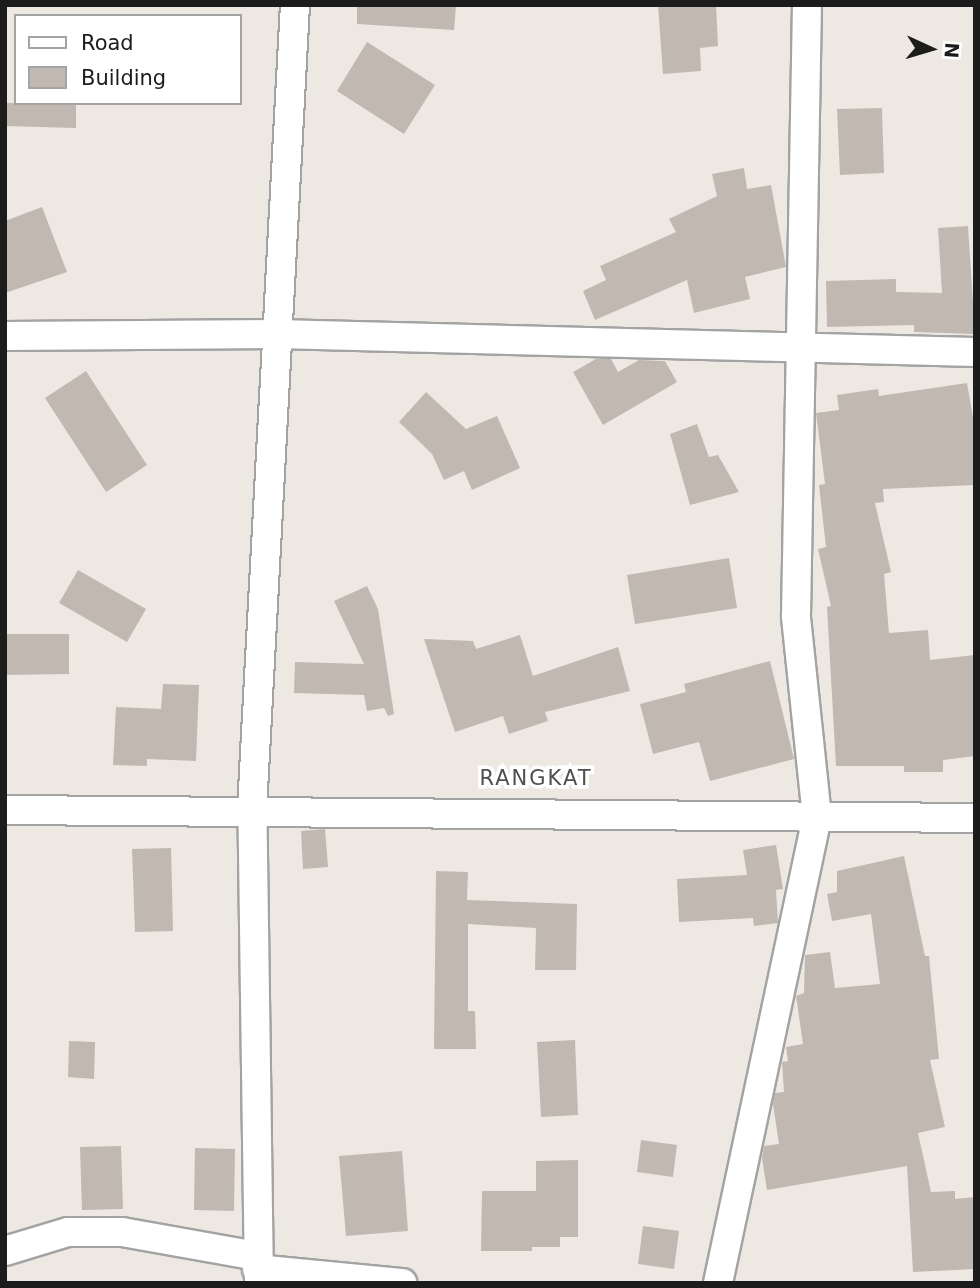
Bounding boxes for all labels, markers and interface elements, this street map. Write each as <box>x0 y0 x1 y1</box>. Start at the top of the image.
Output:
legend <box>14 14 242 105</box>
north arrow <box>896 14 966 84</box>
text: Road <box>81 31 134 55</box>
text: N <box>940 42 963 59</box>
text: Building <box>81 66 166 90</box>
district label: RANGKAT <box>480 765 592 791</box>

